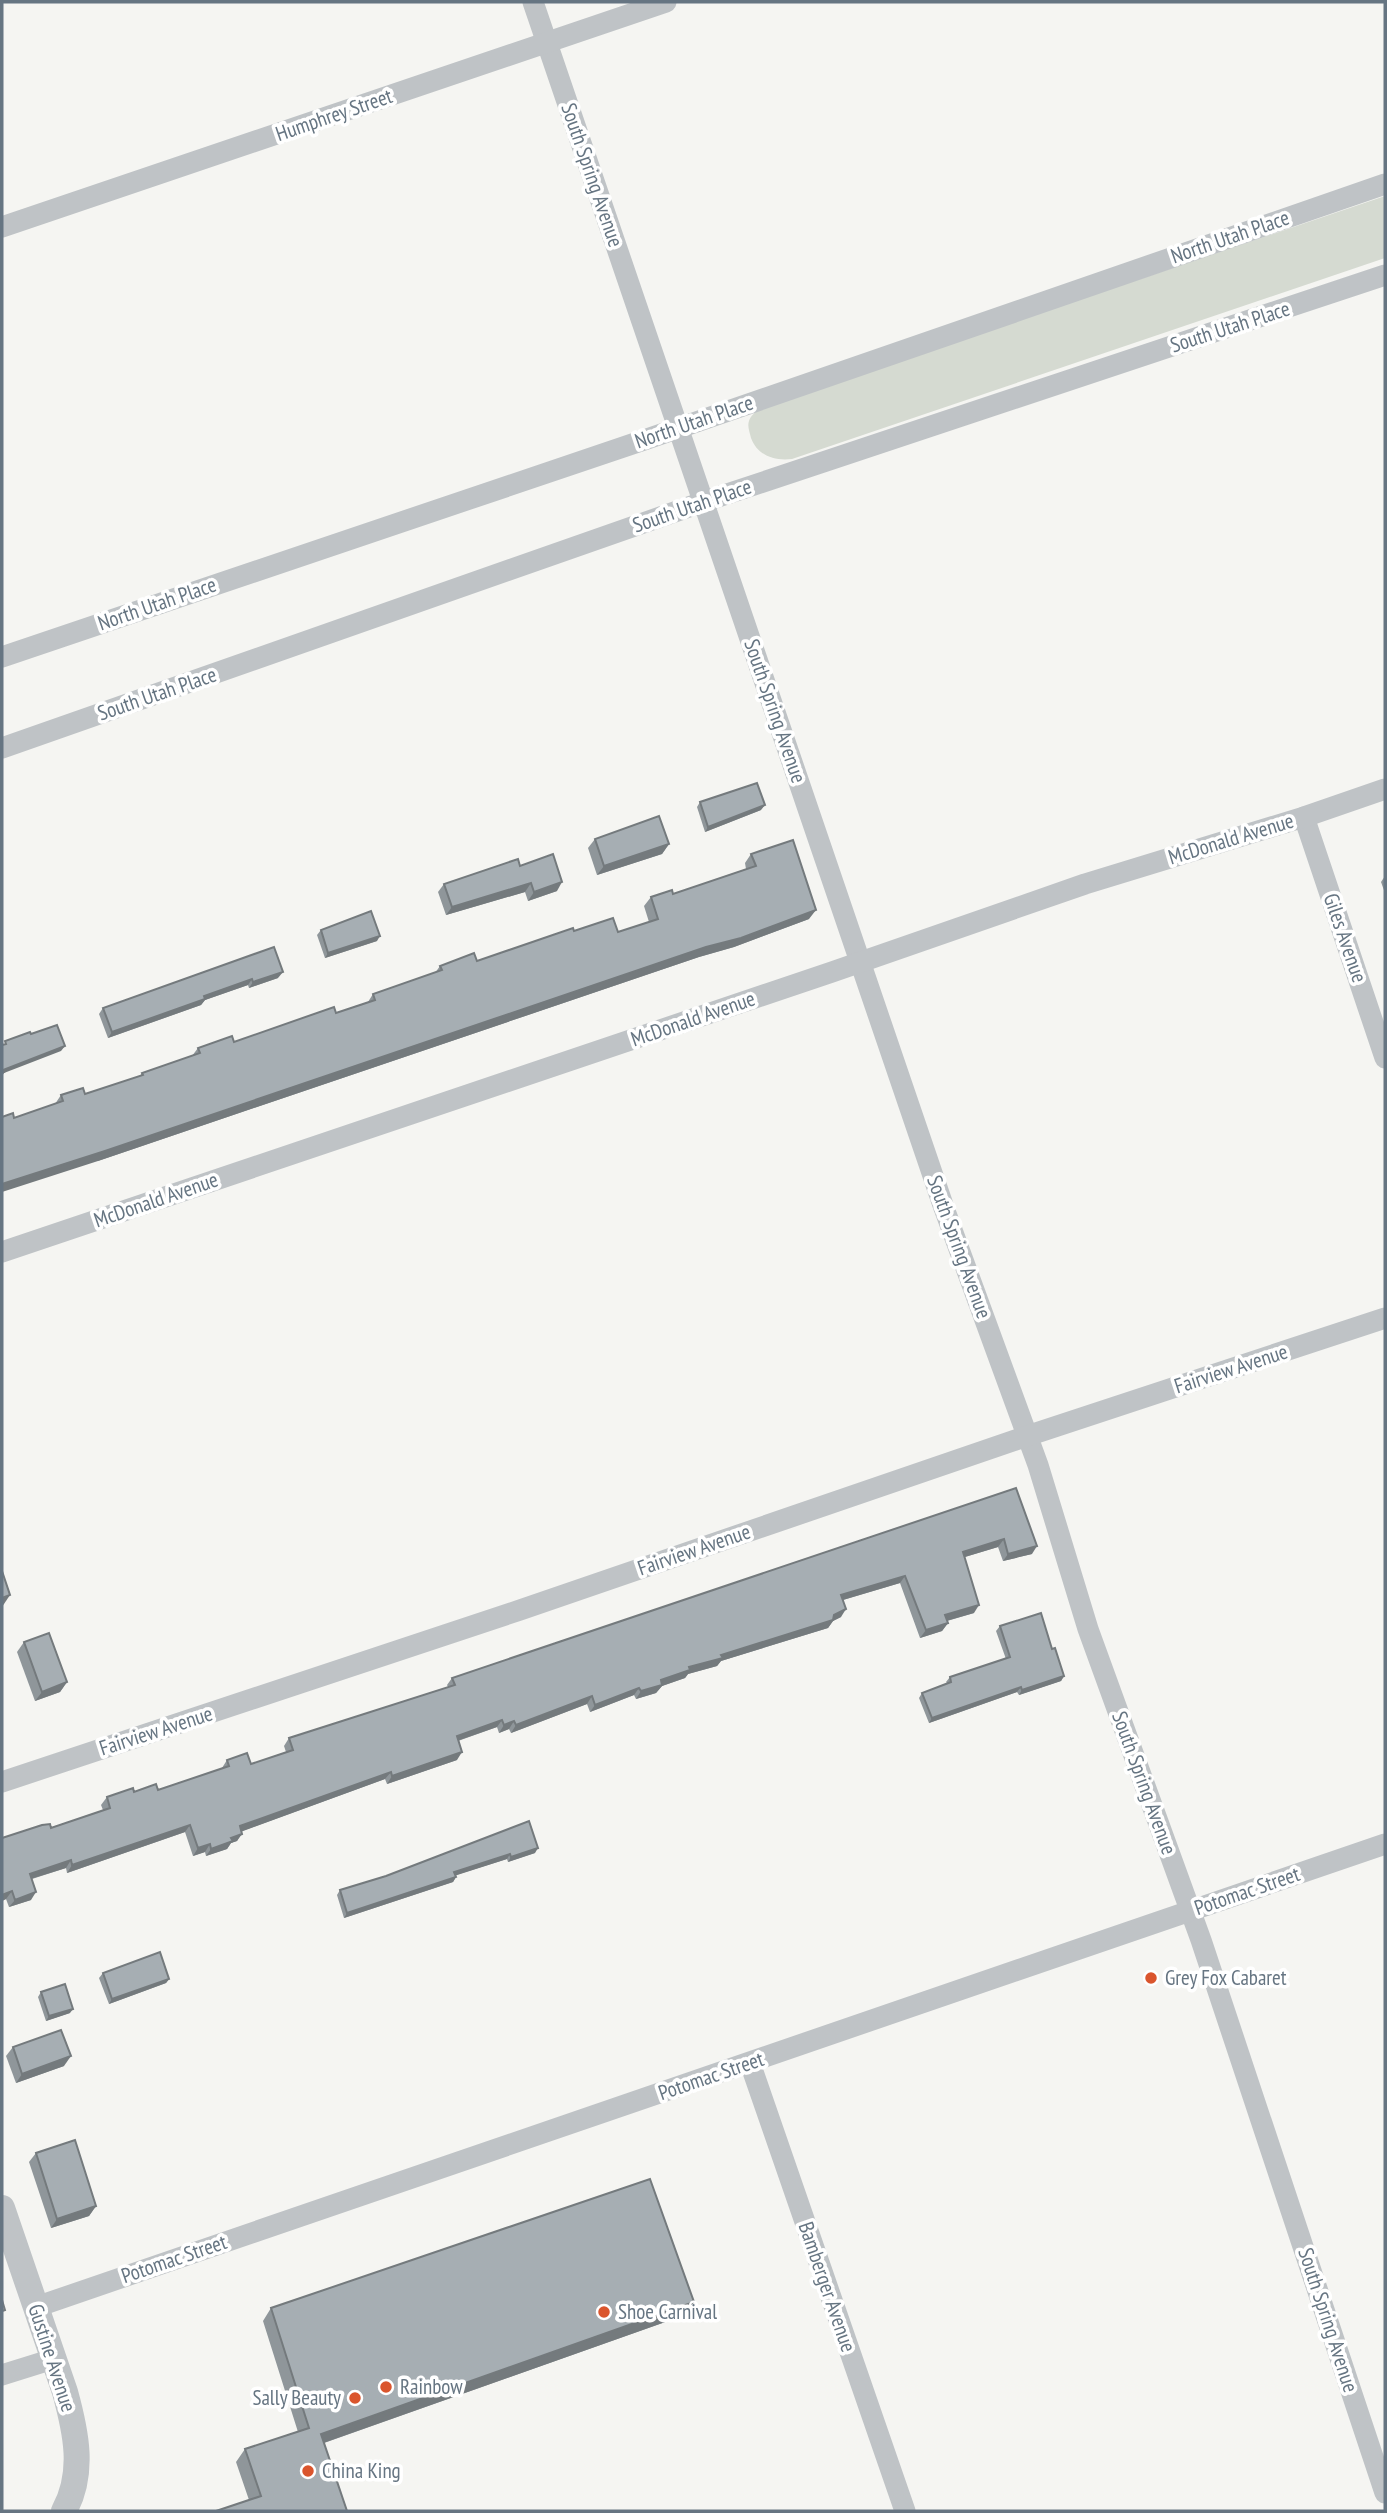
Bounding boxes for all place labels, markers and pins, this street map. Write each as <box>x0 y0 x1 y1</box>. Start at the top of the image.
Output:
place label: Grey Fox Cabaret <box>1165 1964 1287 1991</box>
marker: Grey Fox Cabaret <box>1143 1970 1159 1986</box>
place label: Shoe Carnival <box>618 2298 717 2325</box>
marker: Shoe Carnival <box>596 2304 612 2320</box>
place label: Rainbow <box>400 2373 463 2400</box>
marker: Rainbow <box>378 2379 394 2395</box>
place label: Sally Beauty <box>252 2384 341 2411</box>
marker: Sally Beauty <box>347 2390 363 2406</box>
place label: China King <box>322 2457 401 2484</box>
marker: China King <box>300 2463 316 2479</box>

